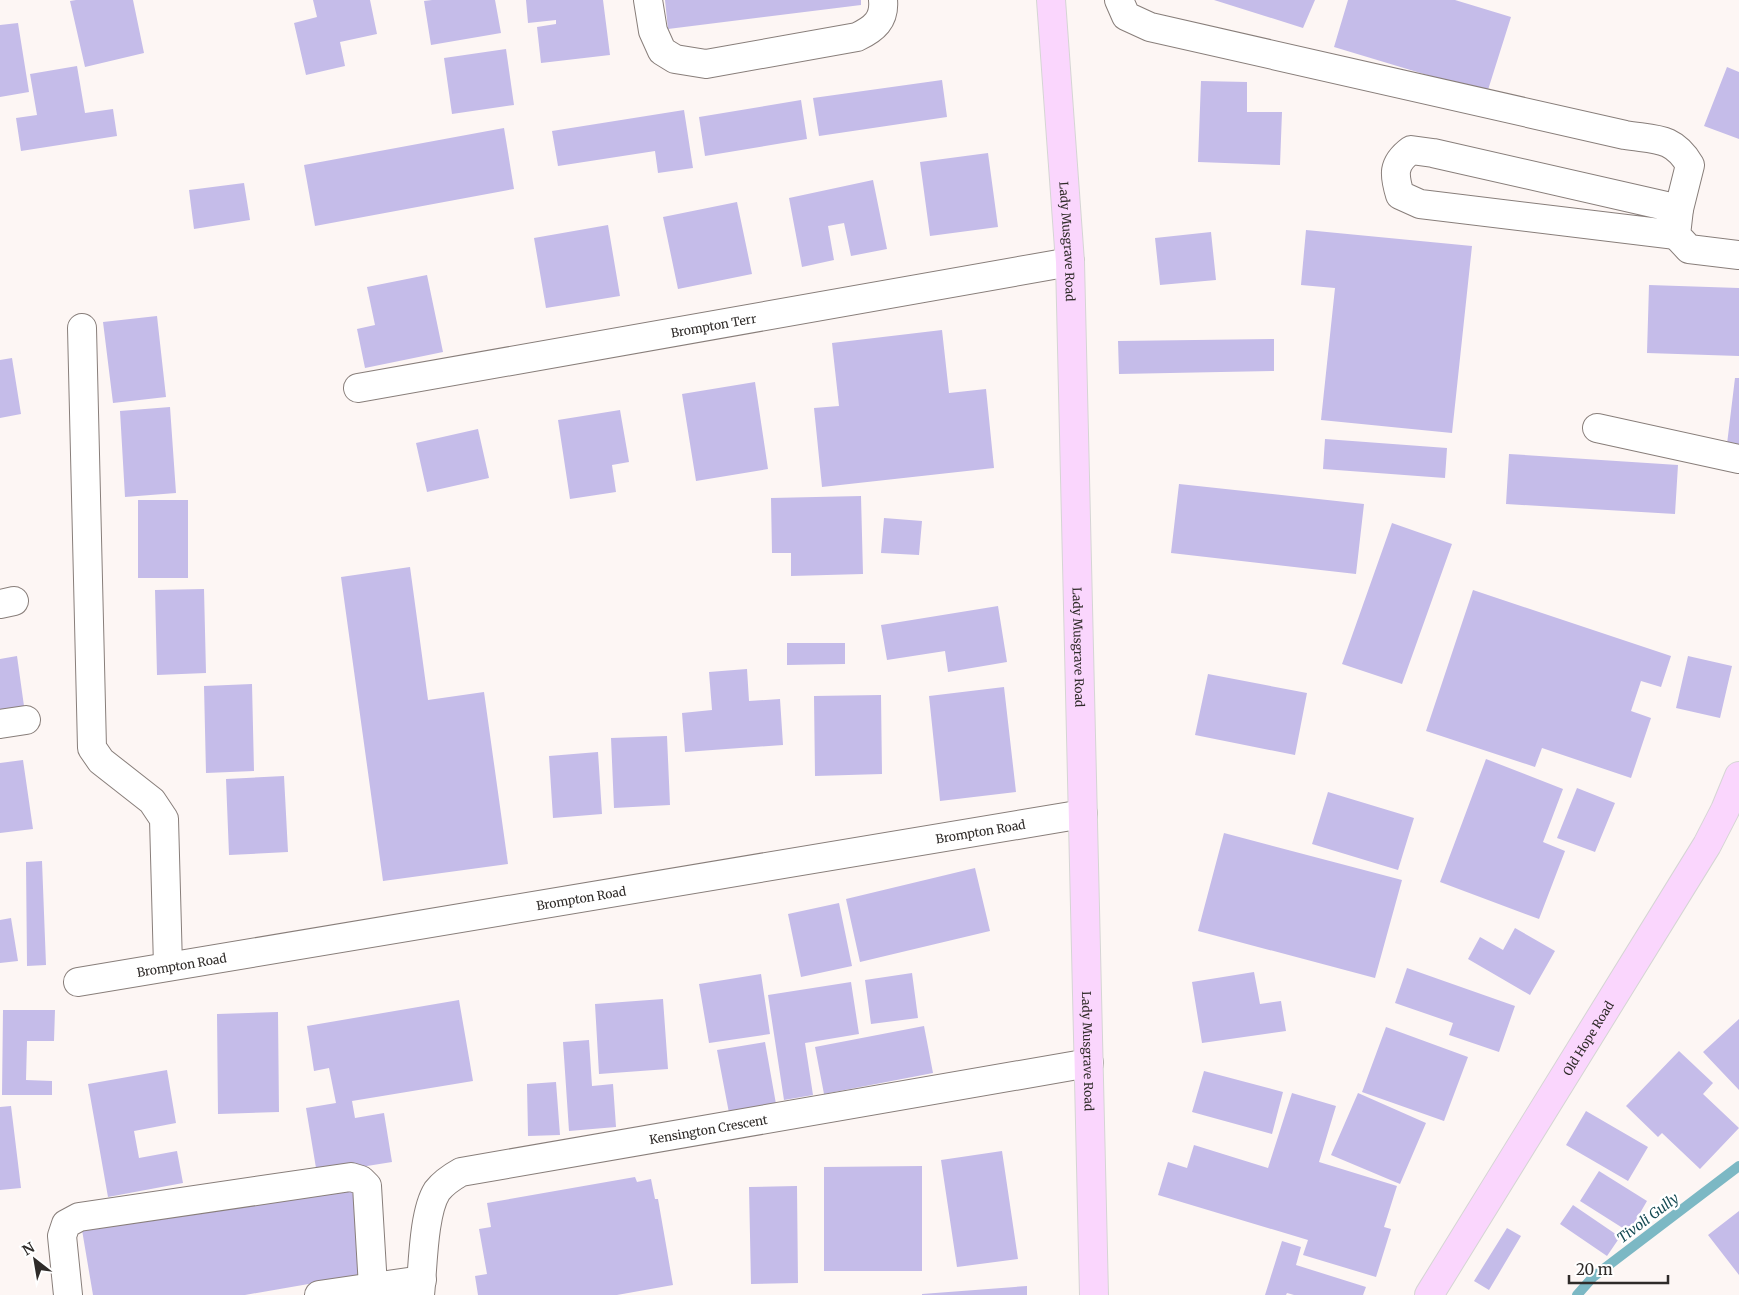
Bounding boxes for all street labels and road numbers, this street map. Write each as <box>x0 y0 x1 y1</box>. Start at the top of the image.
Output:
street label: Lady Musgrave Road <box>1057 181 1078 302</box>
street label: Brompton Terr <box>670 310 758 340</box>
street label: Lady Musgrave Road <box>1070 587 1088 707</box>
street label: Brompton Road <box>935 816 1026 846</box>
street label: Brompton Road <box>535 883 627 913</box>
street label: Brompton Road <box>136 950 227 980</box>
street label: Lady Musgrave Road <box>1079 991 1097 1111</box>
street label: Old Hope Road <box>1559 998 1616 1078</box>
street label: Kensington Crescent <box>648 1111 769 1147</box>

